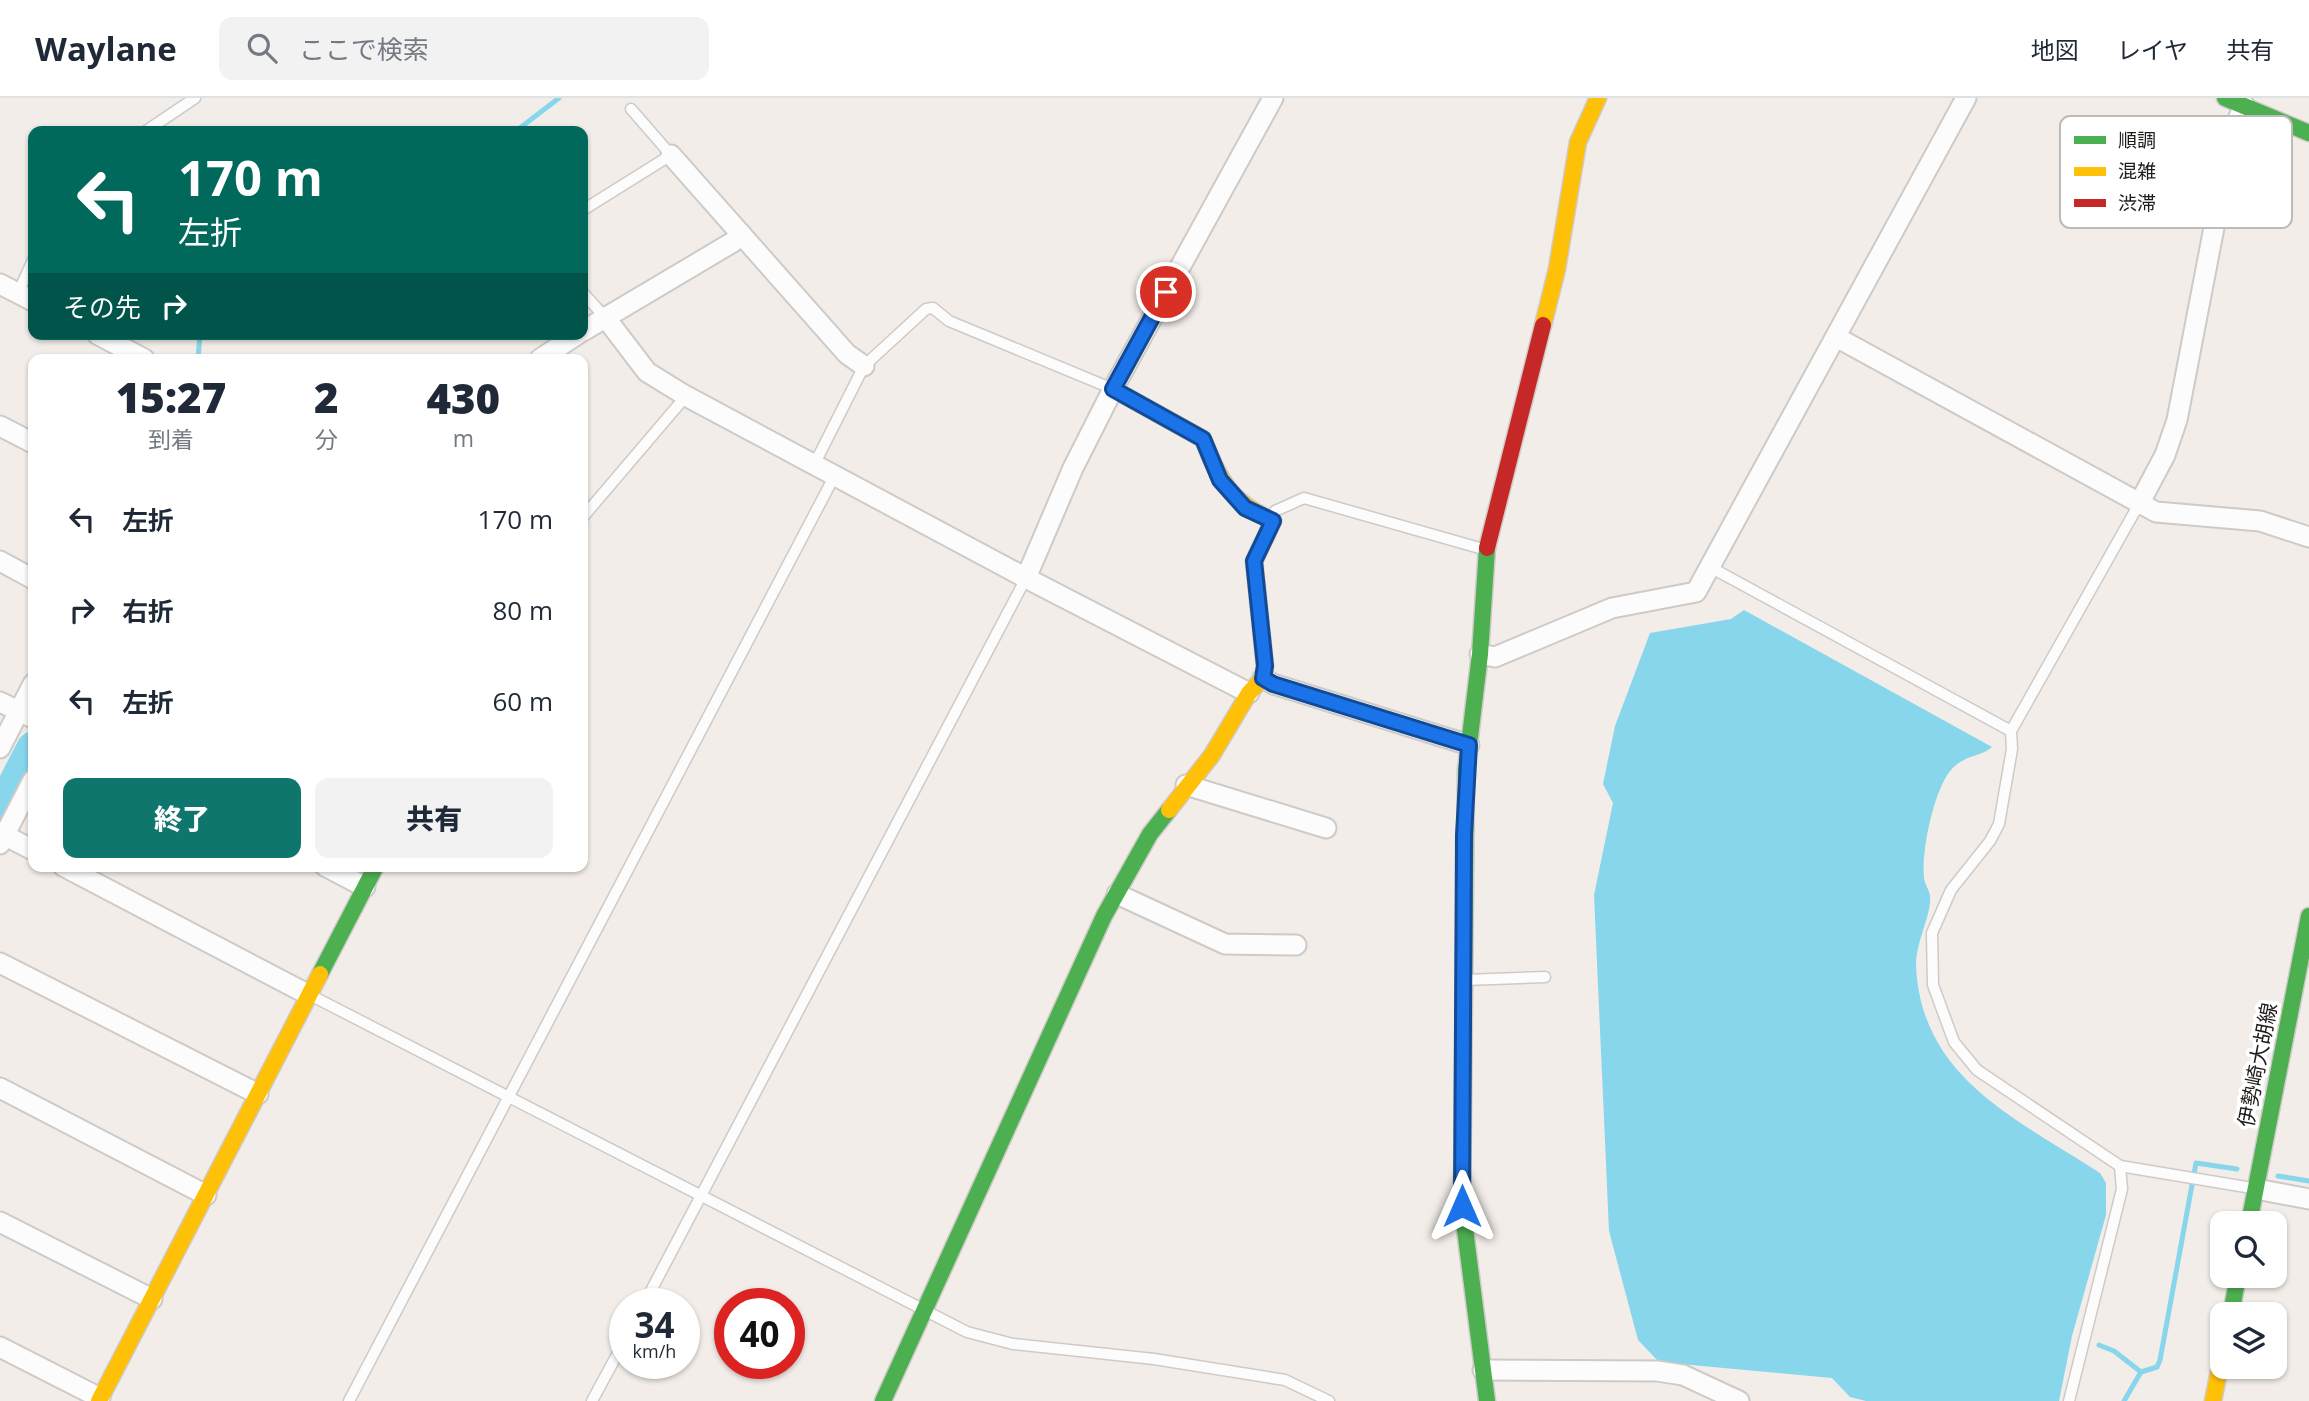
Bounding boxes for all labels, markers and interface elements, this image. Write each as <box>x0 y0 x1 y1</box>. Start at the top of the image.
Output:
search box <box>219 17 709 80</box>
text: Waylane <box>35 26 177 71</box>
icon: search <box>243 29 281 67</box>
text: ここで検索 <box>299 31 429 67</box>
text: 地図 <box>2031 33 2079 66</box>
text: レイヤ <box>2117 33 2188 66</box>
text: 共有 <box>2226 33 2274 66</box>
legend <box>2060 116 2292 228</box>
text: 順調 <box>2118 127 2156 153</box>
text: 170 m <box>178 144 323 210</box>
icon: left <box>63 154 154 245</box>
text: 混雑 <box>2118 158 2156 184</box>
text: 渋滞 <box>2118 190 2156 216</box>
text: 左折 <box>178 210 242 253</box>
pin <box>1136 262 1196 322</box>
icon: arrive <box>1147 273 1185 311</box>
icon: right <box>155 287 193 325</box>
text: その先 <box>63 289 141 325</box>
text: 15:27 <box>116 368 226 425</box>
text: 2 <box>314 368 339 425</box>
text: 430 <box>426 369 500 426</box>
text: m <box>453 422 474 454</box>
text: 到着 <box>148 423 194 455</box>
text: 分 <box>315 423 338 455</box>
icon: left <box>63 500 101 538</box>
text: 170 m <box>478 501 553 537</box>
text: 左折 <box>122 502 174 538</box>
icon: right <box>63 591 101 629</box>
text: 80 m <box>492 592 553 628</box>
text: 右折 <box>122 593 174 629</box>
icon: left <box>63 682 101 720</box>
text: 60 m <box>492 683 553 719</box>
text: 左折 <box>122 684 174 720</box>
button: 終了 <box>63 778 301 858</box>
button: 共有 <box>315 778 553 858</box>
street label: 伊勢崎大胡線 <box>2231 1000 2283 1129</box>
position arrow <box>1425 1169 1499 1243</box>
map controls <box>2210 1211 2287 1379</box>
button: search <box>2210 1211 2287 1288</box>
speed limit sign: 40 <box>714 1288 805 1379</box>
text: 34 <box>634 1301 675 1348</box>
button: layers <box>2210 1302 2287 1379</box>
text: km/h <box>633 1339 676 1363</box>

